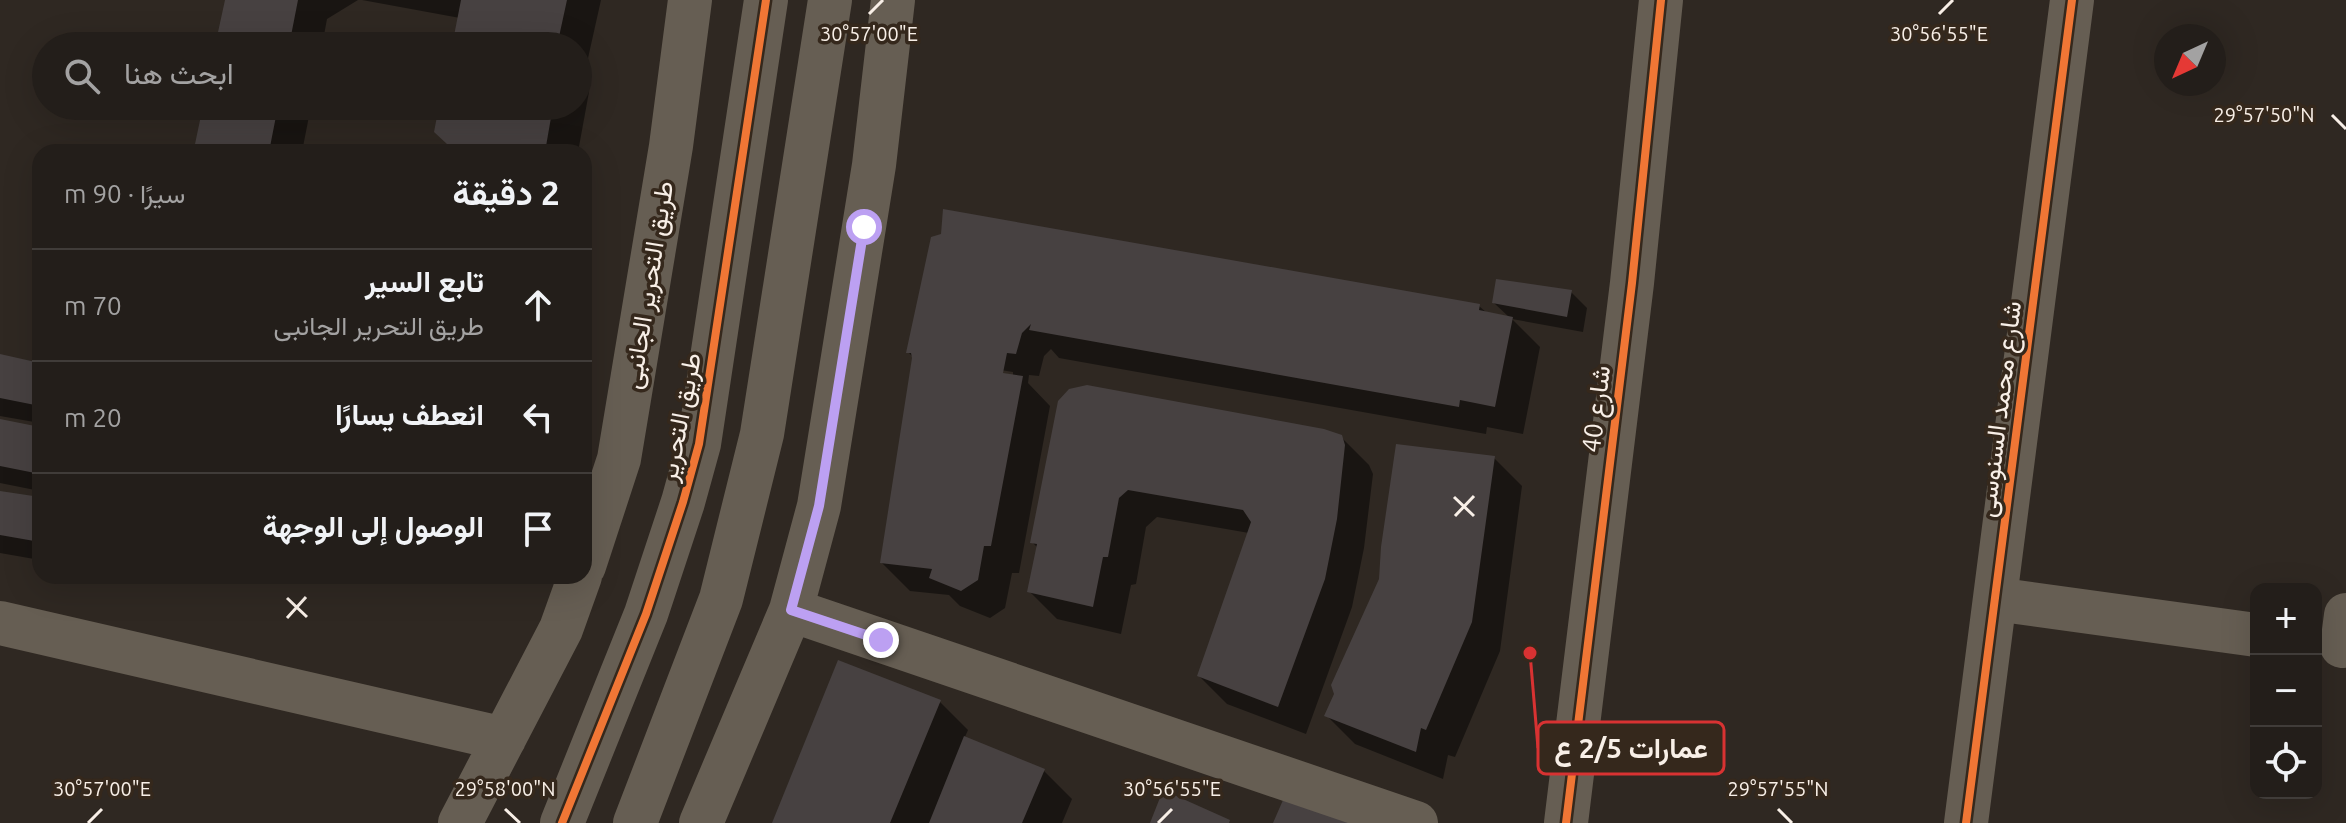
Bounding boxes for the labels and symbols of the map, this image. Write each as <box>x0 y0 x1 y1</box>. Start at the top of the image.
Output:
text: 30°57'00"E <box>820 22 918 45</box>
text: 30°56'55"E <box>1890 22 1988 45</box>
north arrow <box>2154 24 2226 96</box>
text: 29°57'50"N <box>2213 103 2315 126</box>
street label: طريق التحرير الجانبى <box>617 179 680 391</box>
route start <box>846 209 882 245</box>
street label: شارع محمد السنوسى <box>1971 299 2030 519</box>
street label: طريق التحرير <box>653 350 708 485</box>
street label: شارع 40 <box>1576 364 1619 455</box>
route end <box>863 622 899 658</box>
callout: عمارات 2/5 ع <box>1538 722 1724 774</box>
text: عمارات 2/5 ع <box>1554 732 1708 767</box>
text: 30°57'00"E <box>53 777 151 800</box>
text: 29°58'00"N <box>454 777 556 800</box>
text: 30°56'55"E <box>1123 777 1221 800</box>
text: 29°57'55"N <box>1727 777 1829 800</box>

